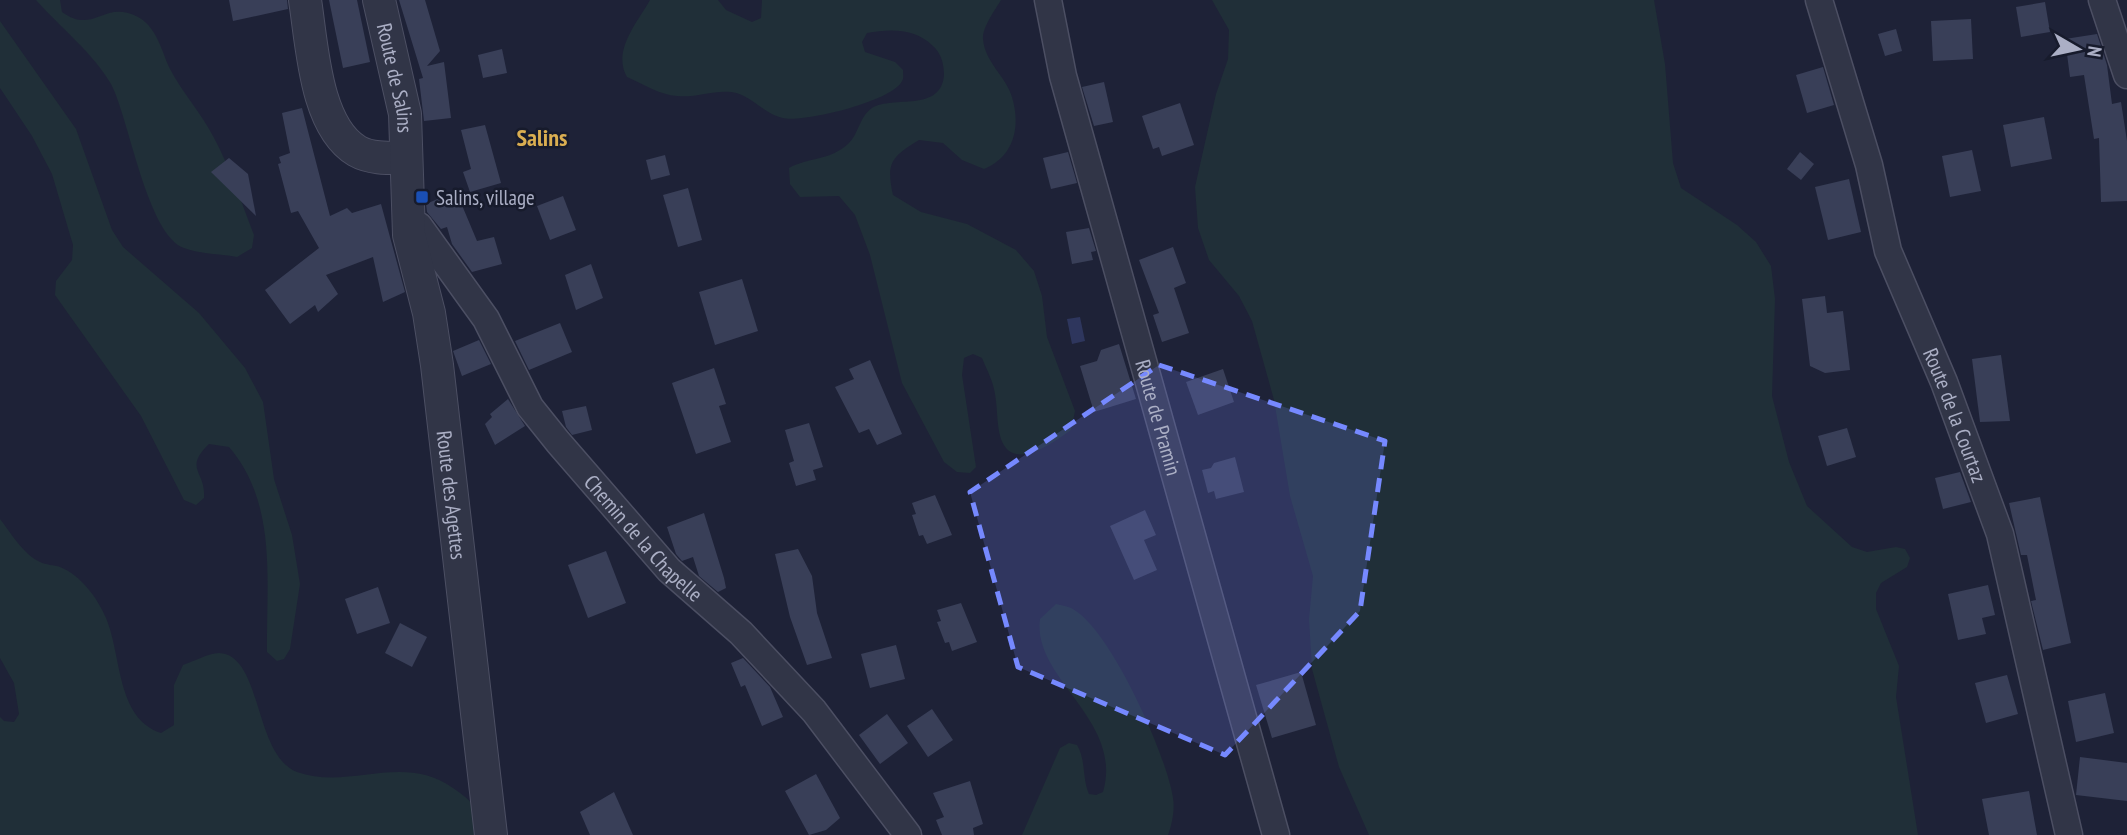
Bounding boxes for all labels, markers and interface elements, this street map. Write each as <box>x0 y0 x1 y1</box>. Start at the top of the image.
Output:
north arrow <box>2043 14 2113 84</box>
street label: Route de Salins <box>371 21 419 133</box>
text: N <box>2082 45 2107 59</box>
district label: Salins <box>517 122 567 153</box>
place label: Salins, village <box>436 184 535 211</box>
marker: Salins, village <box>414 189 430 205</box>
street label: Route de la Courtaz <box>1918 344 1993 486</box>
street label: Route de Pramin <box>1130 356 1188 478</box>
street label: Route des Agettes <box>431 429 473 561</box>
street label: Chemin de la Chapelle <box>579 469 709 607</box>

